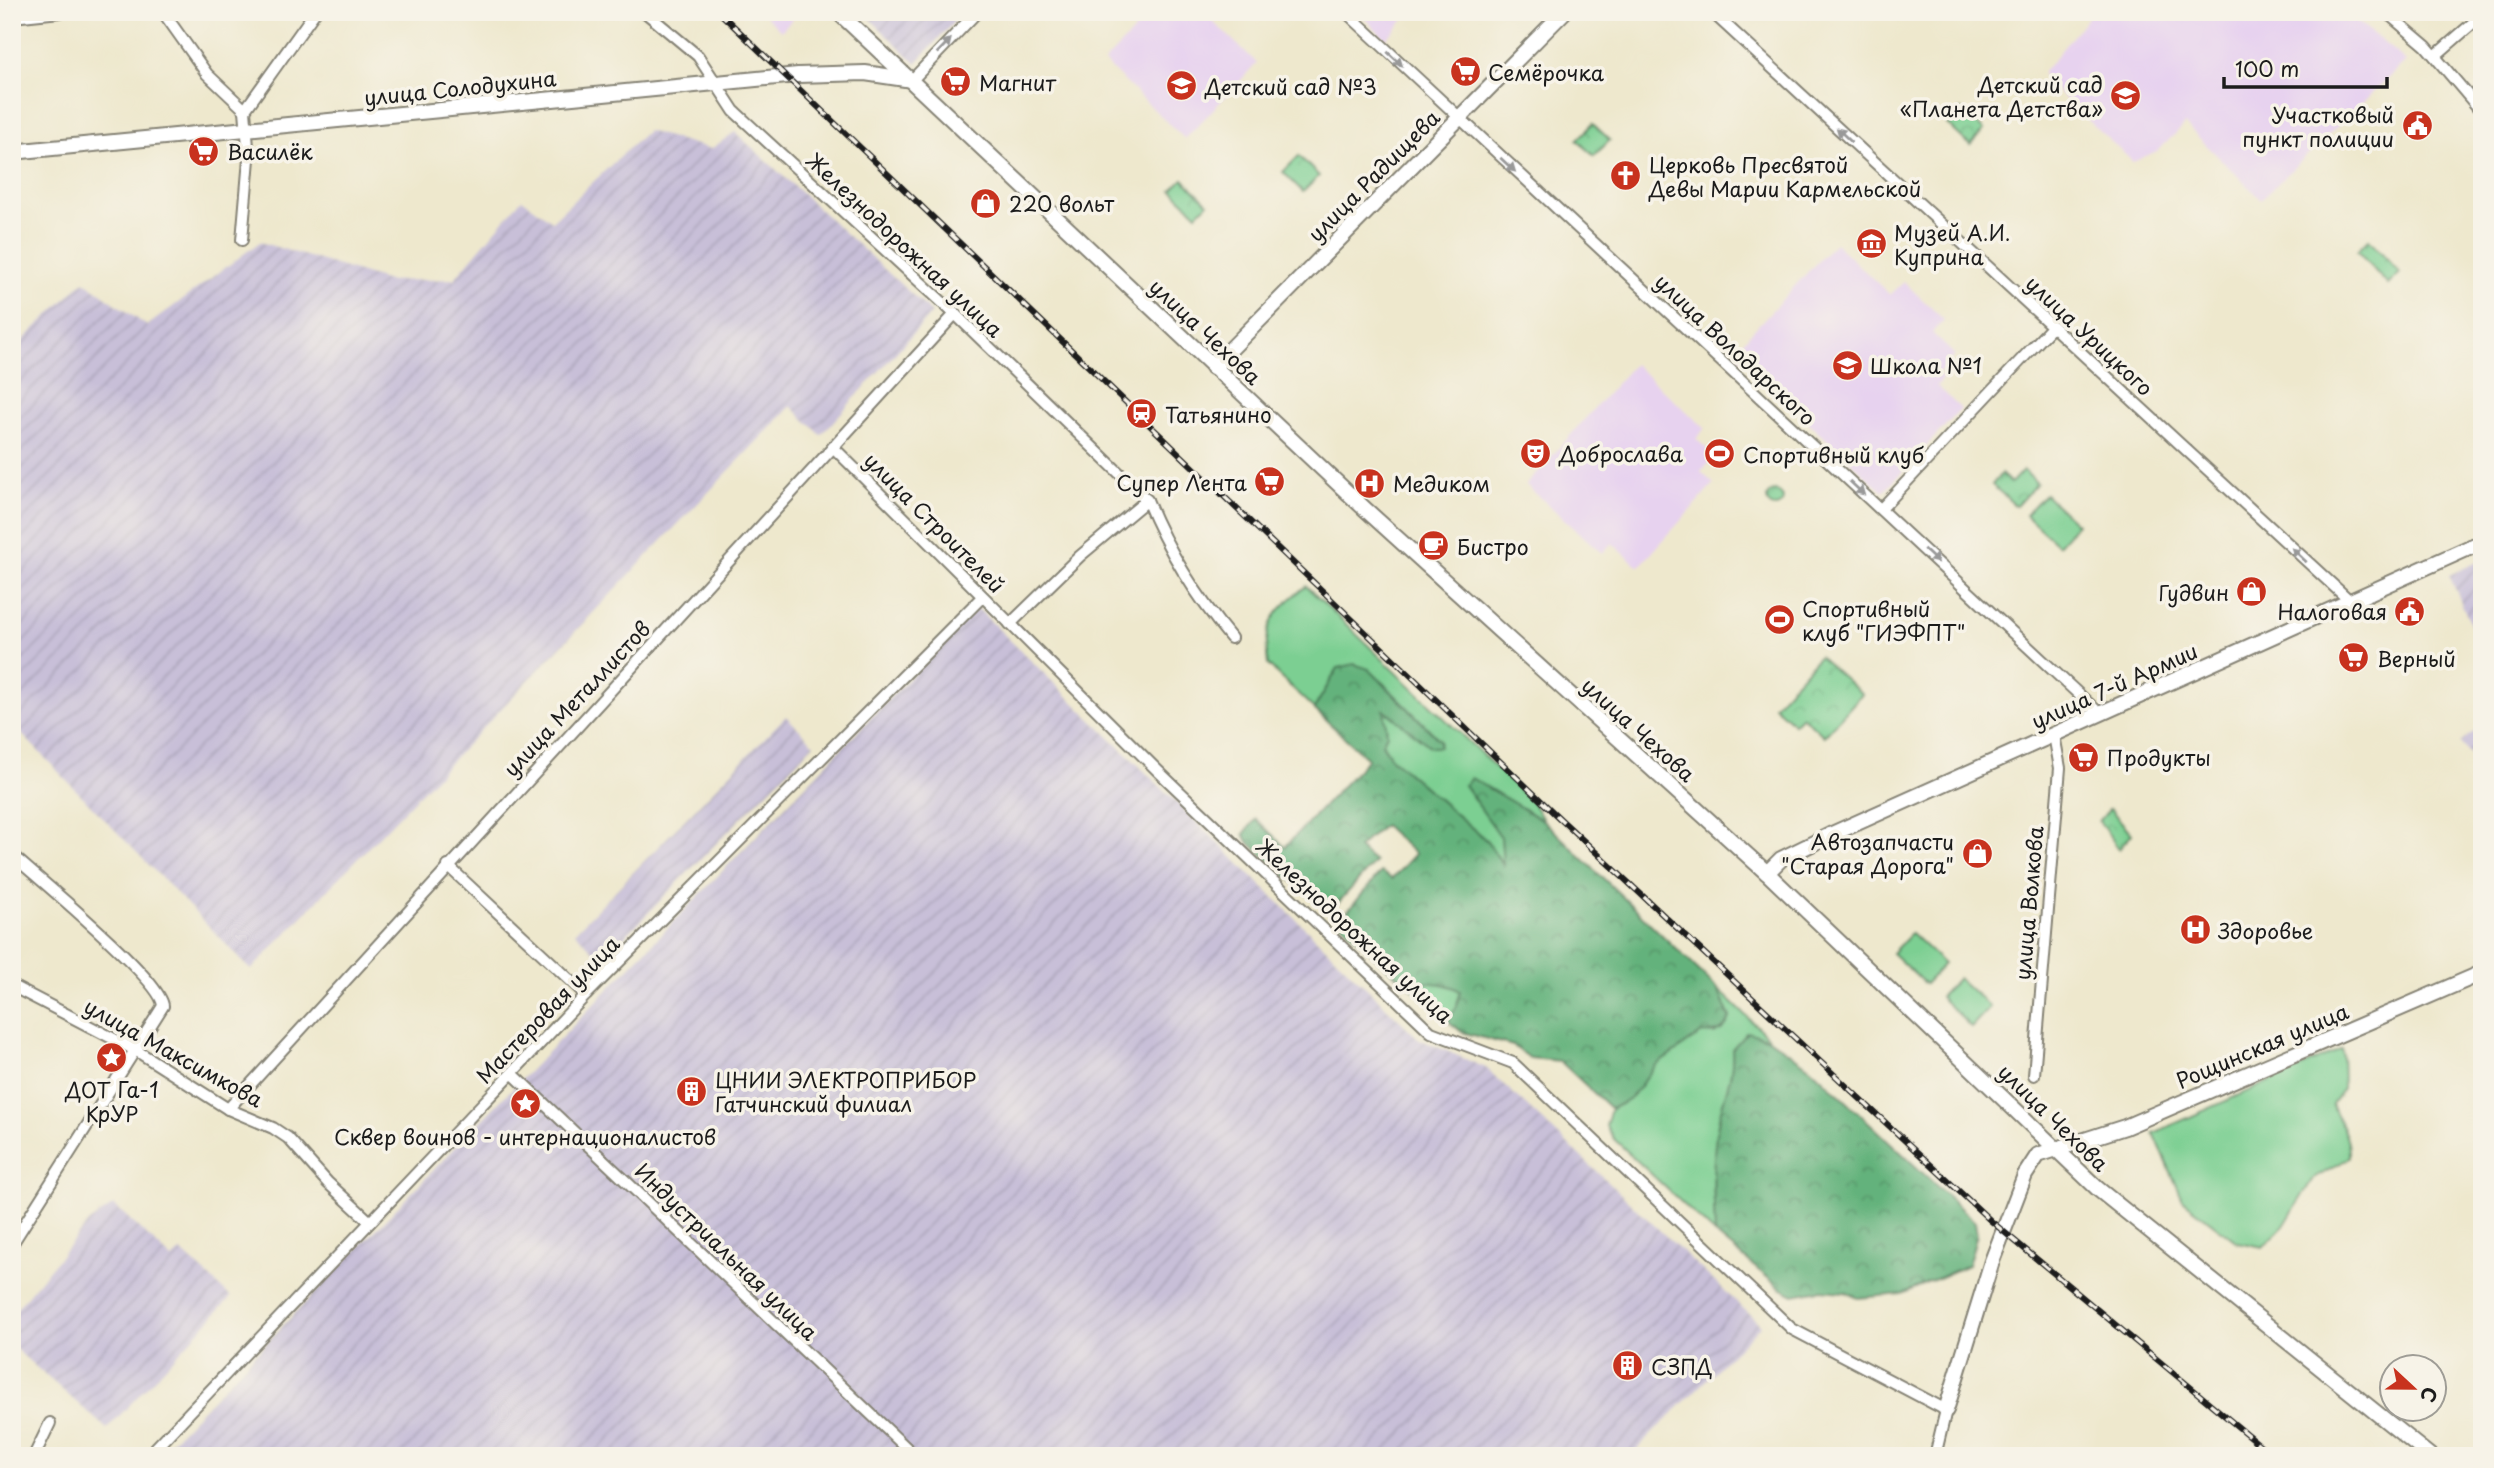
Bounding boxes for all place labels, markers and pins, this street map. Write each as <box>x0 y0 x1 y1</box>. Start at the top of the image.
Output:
supermarket icon: Семёрочка <box>1448 55 1482 89</box>
place label: Семёрочка <box>1488 56 1605 88</box>
supermarket icon: Магнит <box>939 65 973 99</box>
place label: Магнит <box>979 66 1056 98</box>
place label: Детский сад «Планета Детства» <box>1900 68 2103 124</box>
school or university icon: Детский сад №3 <box>1165 69 1199 103</box>
place label: Детский сад №3 <box>1204 70 1377 102</box>
school or university icon: Детский сад «Планета Детства» <box>2109 79 2143 113</box>
place label: Участковый пункт полиции <box>2242 98 2394 154</box>
public building icon: Участковый пункт полиции <box>2400 109 2434 143</box>
supermarket icon: Василёк <box>187 134 221 168</box>
place label: Василёк <box>227 135 313 167</box>
place label: Церковь Пресвятой Девы Марии Кармельской <box>1648 148 1921 204</box>
church icon: Церковь Пресвятой Девы Марии Кармельской <box>1609 159 1643 193</box>
shop icon: 220 вольт <box>969 186 1003 220</box>
place label: 220 вольт <box>1009 187 1115 219</box>
place label: Музей А.И. Куприна <box>1894 216 2011 272</box>
museum icon: Музей А.И. Куприна <box>1854 227 1888 261</box>
school or university icon: Школа №1 <box>1830 348 1864 382</box>
place label: Школа №1 <box>1870 349 1982 381</box>
station icon: Татьянино <box>1125 397 1159 431</box>
place label: Татьянино <box>1165 398 1272 430</box>
theatre icon: Доброслава <box>1519 436 1553 470</box>
place label: Доброслава <box>1558 437 1684 469</box>
sports icon: Спортивный клуб <box>1703 437 1737 471</box>
place label: Спортивный клуб <box>1743 438 1924 470</box>
supermarket icon: Супер Лента <box>1253 465 1287 499</box>
place label: Супер Лента <box>1116 466 1247 498</box>
hospital icon: Медиком <box>1353 466 1387 500</box>
place label: Медиком <box>1393 467 1490 499</box>
cafe icon: Бистро <box>1417 529 1451 563</box>
place label: Бистро <box>1457 530 1529 562</box>
shop icon: Гудвин <box>2235 575 2269 609</box>
place label: Гудвин <box>2158 576 2229 608</box>
place label: Спортивный клуб "ГИЭФПТ" <box>1802 592 1965 648</box>
public building icon: Налоговая <box>2393 594 2427 628</box>
place label: Налоговая <box>2277 595 2387 627</box>
sports icon: Спортивный клуб "ГИЭФПТ" <box>1762 603 1796 637</box>
supermarket icon: Верный <box>2337 641 2371 675</box>
place label: Верный <box>2377 642 2456 674</box>
supermarket icon: Продукты <box>2067 740 2101 774</box>
place label: Продукты <box>2107 741 2211 773</box>
place label: Автозапчасти "Старая Дорога" <box>1781 825 1954 881</box>
shop icon: Автозапчасти "Старая Дорога" <box>1960 836 1994 870</box>
hospital icon: Здоровье <box>2178 913 2212 947</box>
place label: Здоровье <box>2217 914 2313 946</box>
place icon: ДОТ Га-1 КрУР <box>95 1040 129 1074</box>
place label: ЦНИИ ЭЛЕКТРОПРИБОР Гатчинский филиал <box>715 1063 976 1119</box>
place label: ДОТ Га-1 КрУР <box>64 1073 159 1129</box>
building icon: ЦНИИ ЭЛЕКТРОПРИБОР Гатчинский филиал <box>675 1074 709 1108</box>
place icon: Сквер воинов - интернационалистов <box>508 1087 542 1121</box>
place label: Сквер воинов - интернационалистов <box>334 1120 716 1152</box>
building icon: СЗПД <box>1611 1349 1645 1383</box>
place label: СЗПД <box>1651 1350 1712 1382</box>

